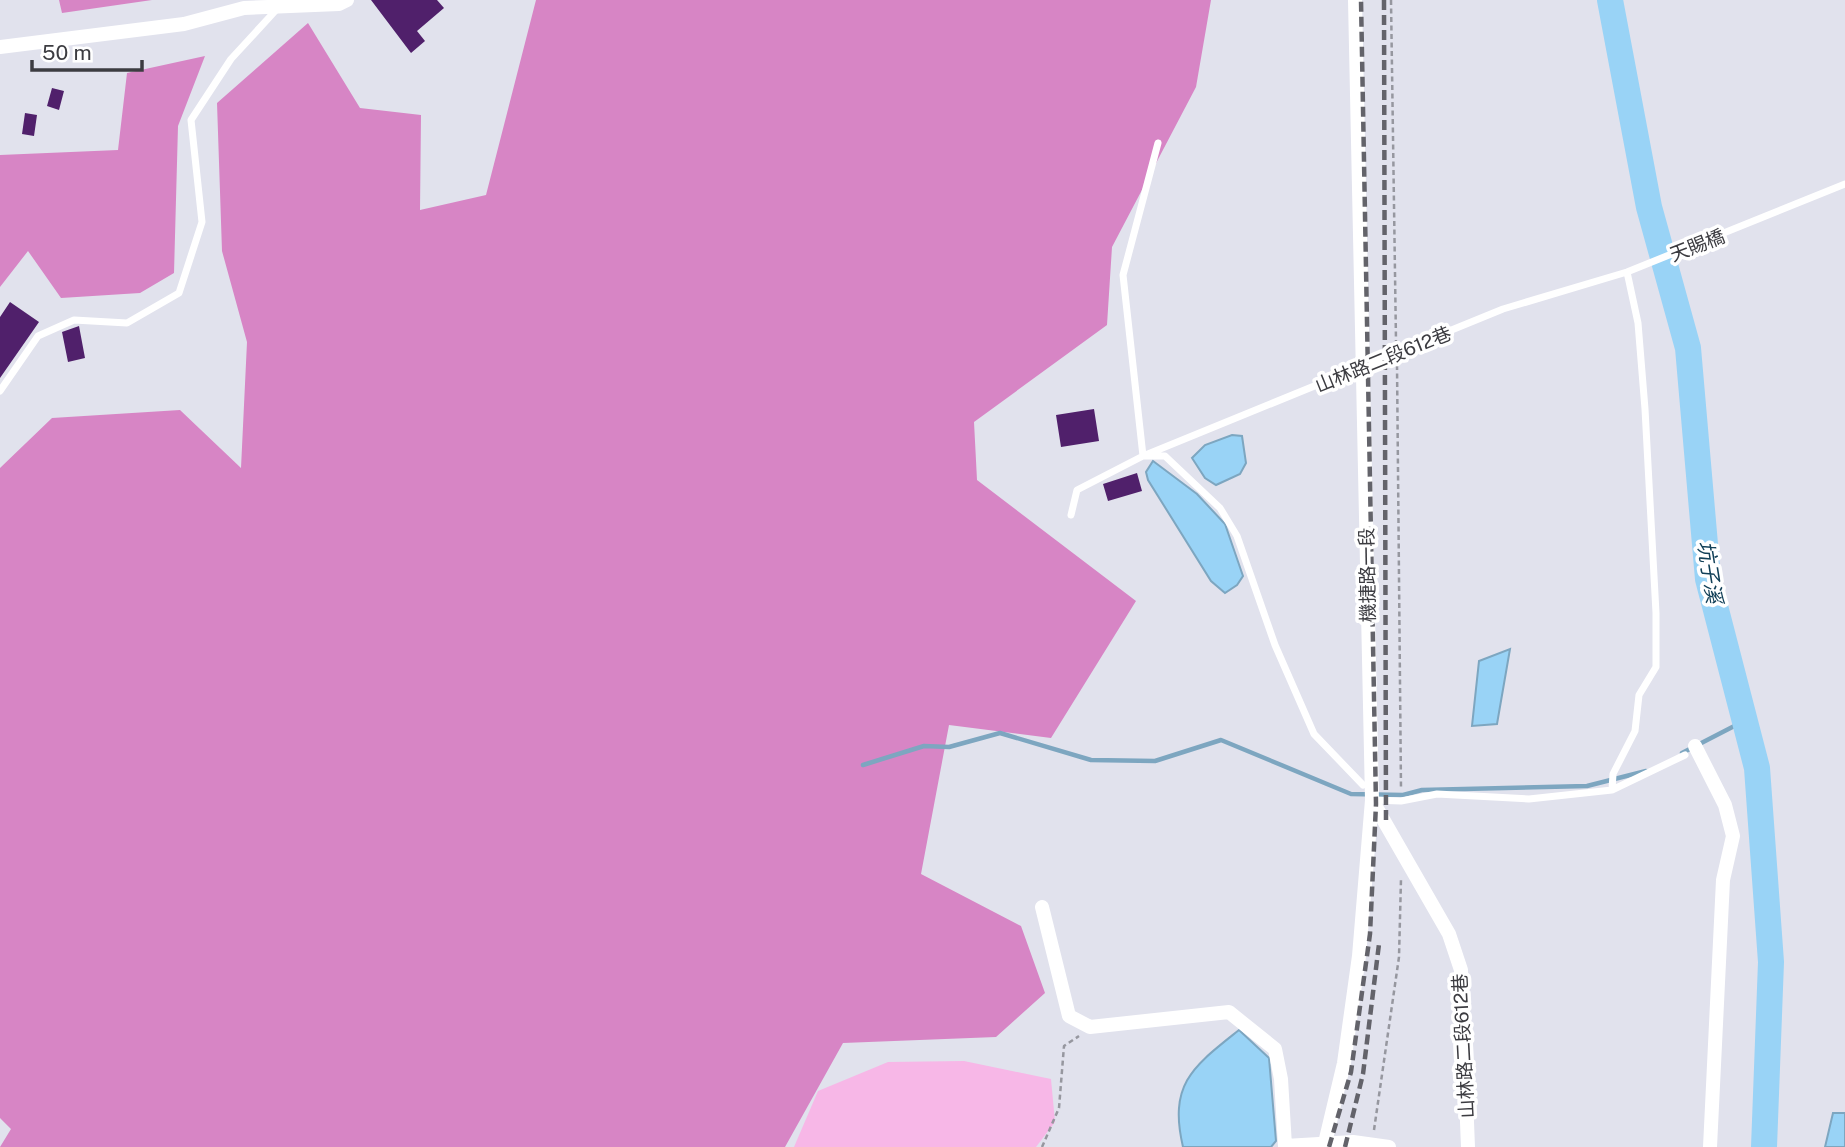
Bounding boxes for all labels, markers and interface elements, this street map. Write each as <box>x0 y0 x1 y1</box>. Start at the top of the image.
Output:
scale bar <box>32 28 142 72</box>
text: 50 m <box>42 40 92 65</box>
street label: 天賜橋 <box>1666 225 1728 265</box>
street label: 山林路二段612巷 <box>1312 322 1454 396</box>
street label: 機捷路一段 <box>1355 527 1379 623</box>
water label: 坑子溪 <box>1693 539 1728 608</box>
street label: 山林路二段612巷 <box>1448 973 1478 1119</box>

